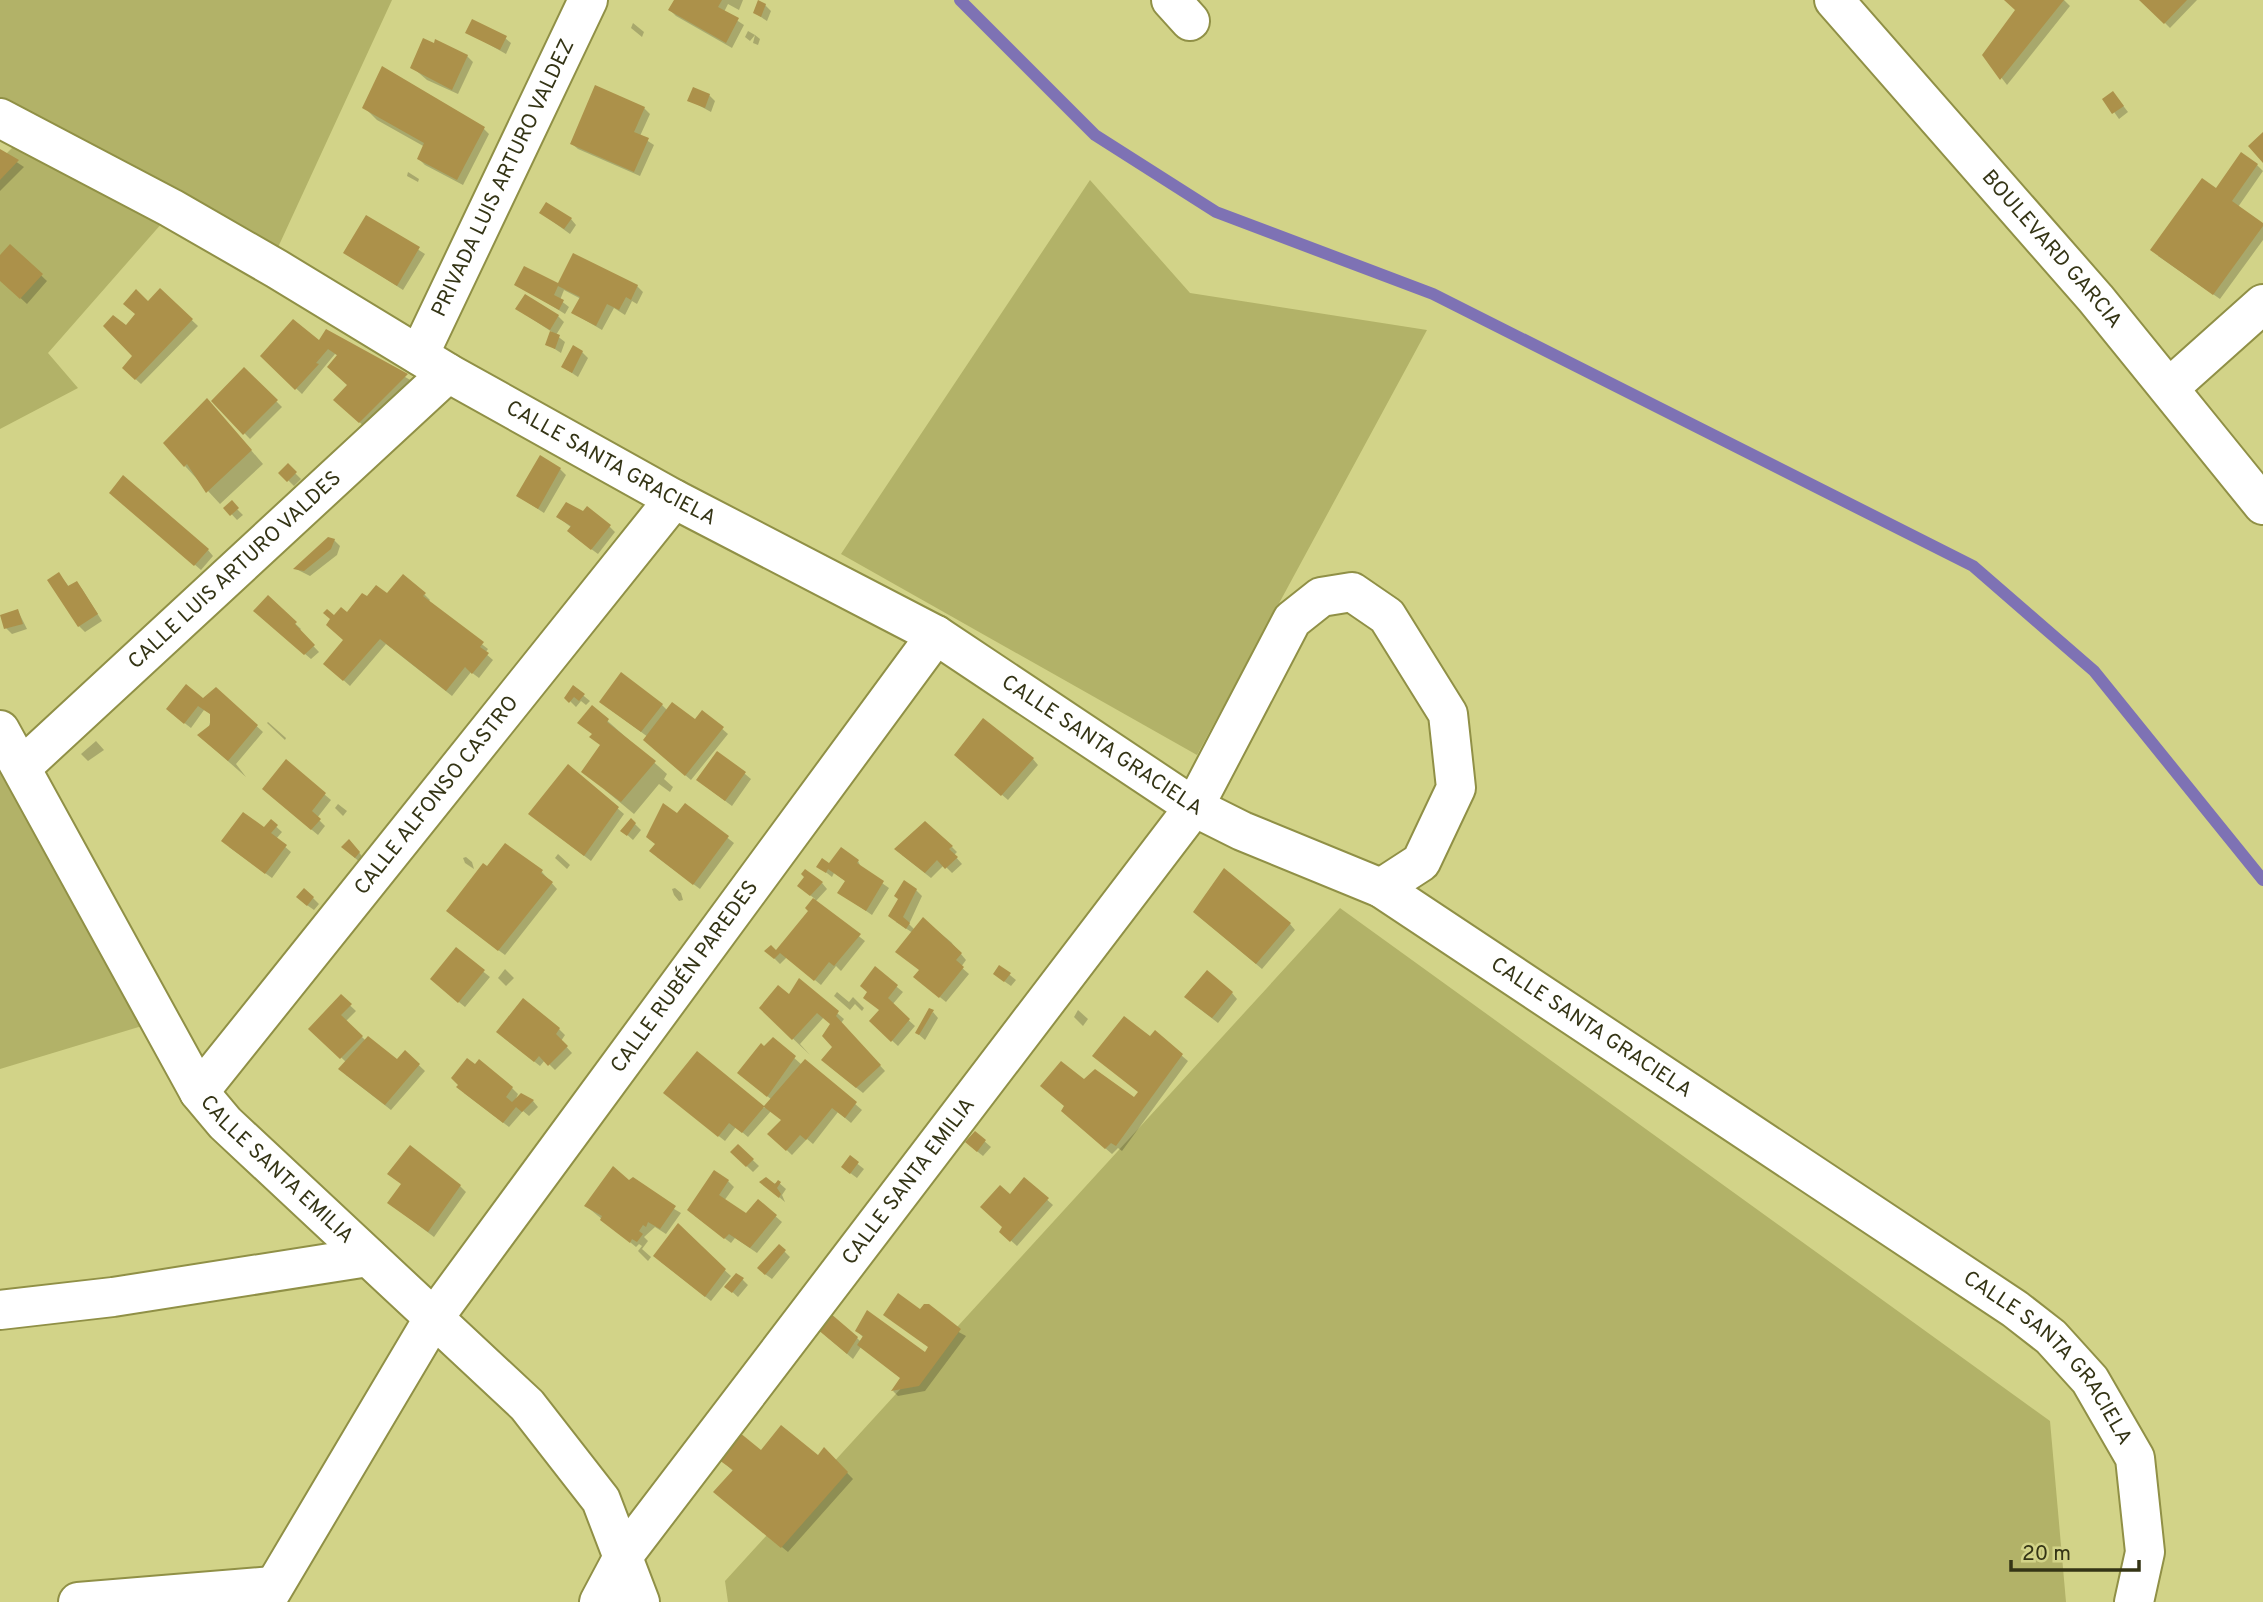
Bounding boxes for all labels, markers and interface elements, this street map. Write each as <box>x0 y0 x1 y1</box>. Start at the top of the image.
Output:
street label: PRIVADA LUIS ARTURO VALDEZ <box>426 35 581 321</box>
street label: BOULEVARD GARCIA <box>1976 164 2128 334</box>
street label: CALLE SANTA GRACIELA <box>501 394 721 532</box>
street label: CALLE LUIS ARTURO VALDES <box>123 465 347 675</box>
street label: CALLE SANTA GRACIELA <box>996 669 1207 822</box>
street label: CALLE ALFONSO CASTRO <box>348 690 525 901</box>
street label: CALLE RUBÉN PAREDES <box>605 875 765 1078</box>
street label: CALLE SANTA GRACIELA <box>1485 951 1697 1104</box>
street label: CALLE SANTA EMILIA <box>194 1090 359 1250</box>
street label: CALLE SANTA EMILIA <box>836 1092 981 1270</box>
street label: CALLE SANTA GRACIELA <box>1958 1265 2138 1450</box>
scale bar <box>2011 1528 2139 1572</box>
text: 20 m <box>2022 1541 2071 1568</box>

